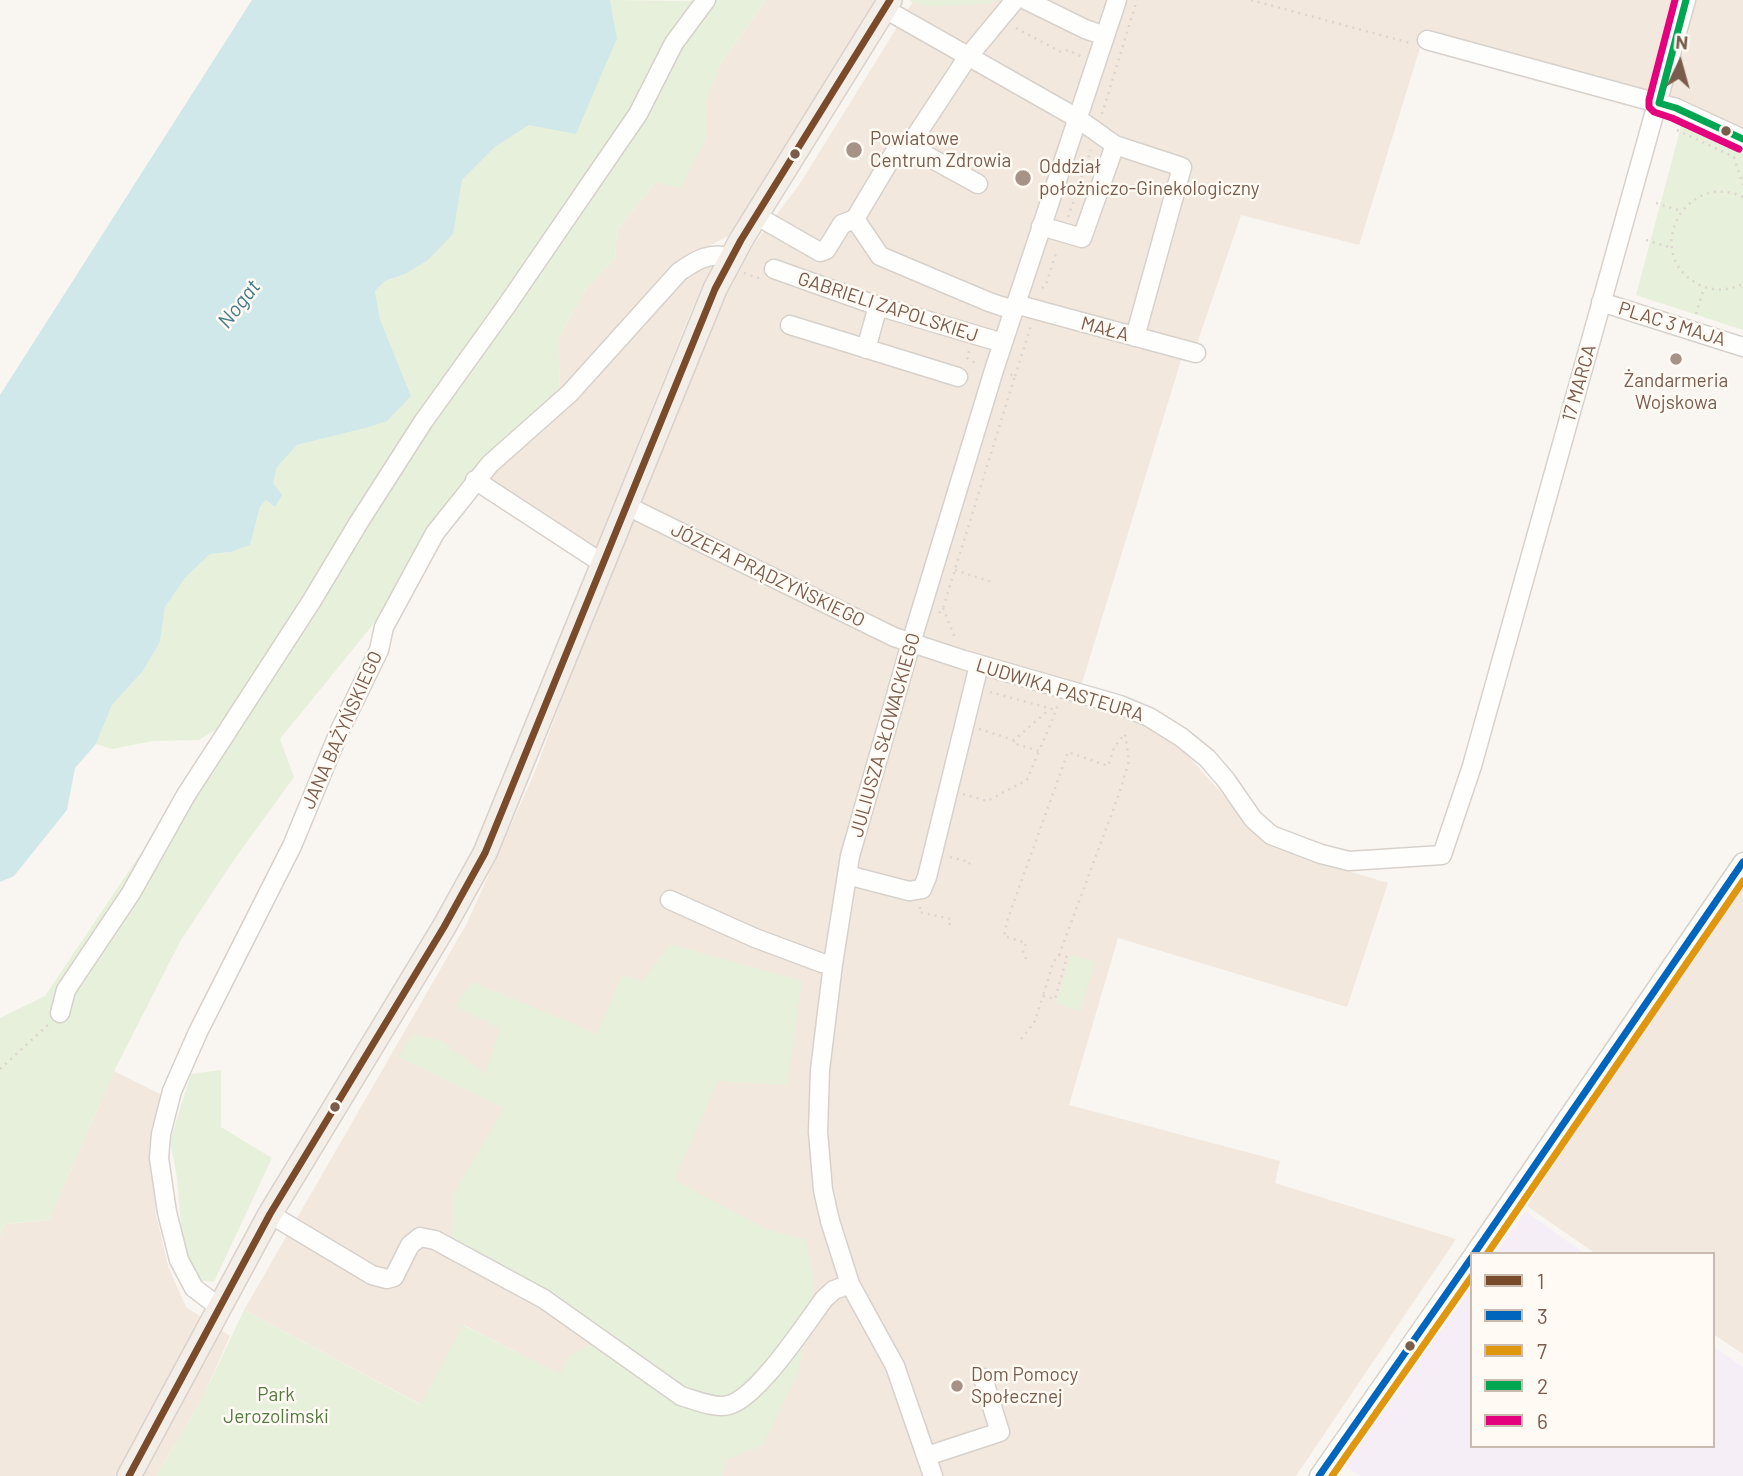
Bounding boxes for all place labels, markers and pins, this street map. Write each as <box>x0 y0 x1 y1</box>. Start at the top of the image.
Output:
unlabelled marker <box>1719 124 1733 138</box>
place label: Powiatowe Centrum Zdrowia <box>870 128 1011 172</box>
marker: Powiatowe Centrum Zdrowia <box>844 140 864 160</box>
unlabelled marker <box>788 147 802 161</box>
place label: Oddział położniczo-Ginekologiczny <box>1039 156 1260 200</box>
marker: Oddział położniczo-Ginekologiczny <box>1013 168 1033 188</box>
marker: Żandarmeria Wojskowa <box>1668 351 1684 367</box>
place label: Żandarmeria Wojskowa <box>1624 370 1728 414</box>
unlabelled marker <box>328 1100 342 1114</box>
unlabelled marker <box>1403 1339 1417 1353</box>
place label: Dom Pomocy Społecznej <box>971 1364 1078 1408</box>
marker: Dom Pomocy Społecznej <box>949 1378 965 1394</box>

